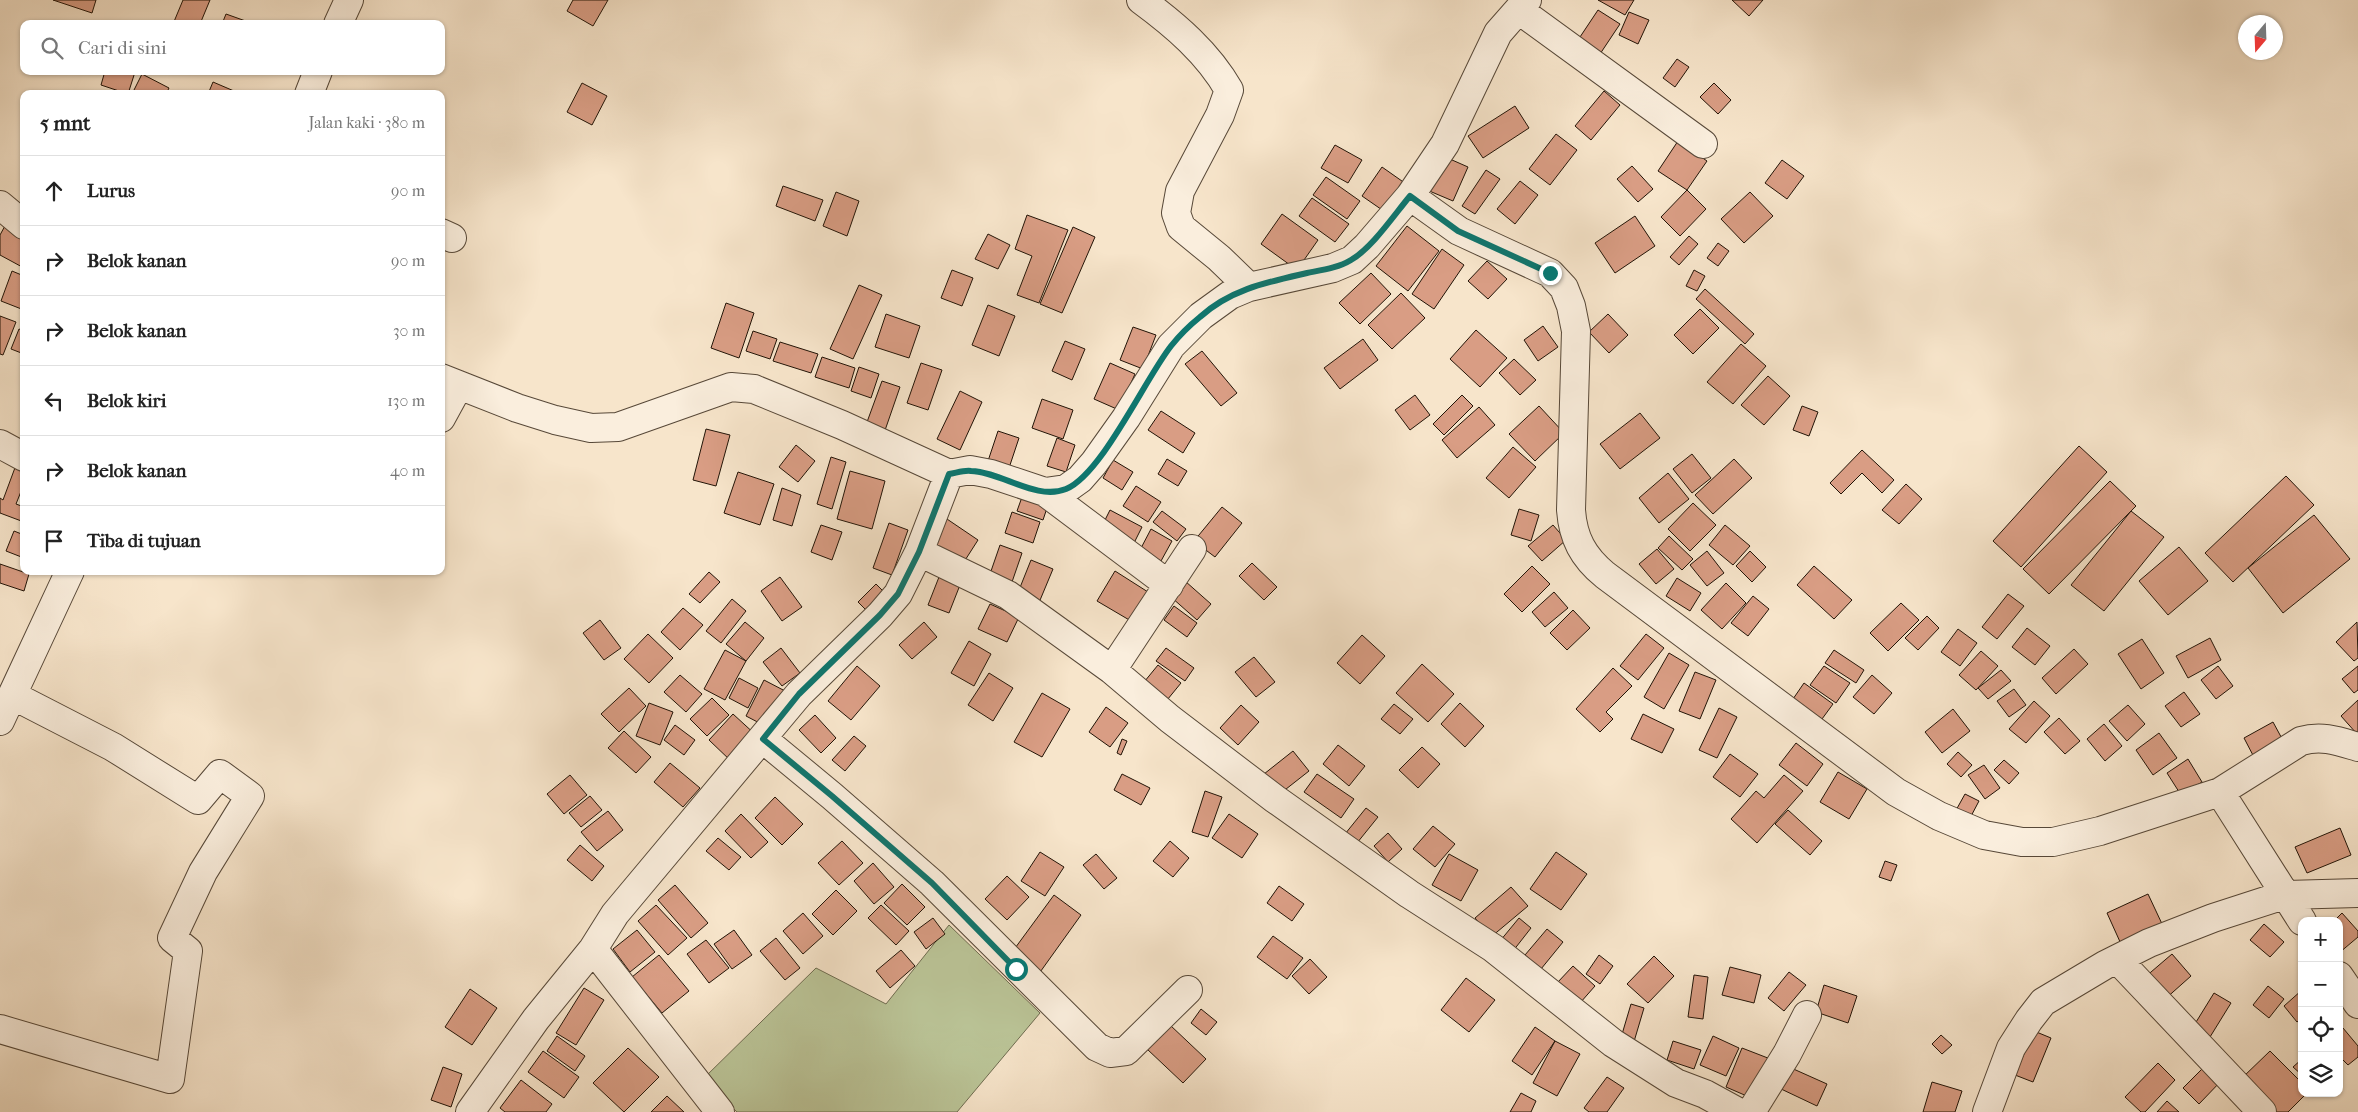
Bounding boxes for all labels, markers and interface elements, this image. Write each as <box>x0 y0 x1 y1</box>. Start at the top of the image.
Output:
north arrow <box>2238 15 2283 60</box>
search box <box>20 20 445 75</box>
icon: search <box>38 34 66 62</box>
text: Cari di sini <box>78 37 167 59</box>
text: 5 mnt <box>40 111 91 135</box>
text: Jalan kaki · 380 m <box>309 113 425 132</box>
icon: ahead <box>40 177 68 205</box>
text: Lurus <box>87 180 135 202</box>
text: 90 m <box>391 181 425 200</box>
icon: right <box>40 247 68 275</box>
text: Belok kanan <box>87 250 187 272</box>
text: 90 m <box>391 251 425 270</box>
route end <box>1539 262 1562 285</box>
icon: right <box>40 317 68 345</box>
text: Belok kanan <box>87 320 187 342</box>
text: 30 m <box>393 321 425 340</box>
icon: left <box>40 387 68 415</box>
text: Belok kiri <box>87 390 166 412</box>
text: 130 m <box>387 391 425 410</box>
icon: right <box>40 457 68 485</box>
text: Belok kanan <box>87 460 187 482</box>
text: 40 m <box>390 461 425 480</box>
icon: arrive <box>40 527 68 555</box>
text: Tiba di tujuan <box>87 530 201 552</box>
map controls <box>2298 917 2343 1097</box>
button: + <box>2298 917 2343 962</box>
route start <box>1005 958 1028 981</box>
button: − <box>2298 962 2343 1007</box>
button: locate <box>2298 1007 2343 1052</box>
button: layers <box>2298 1052 2343 1097</box>

